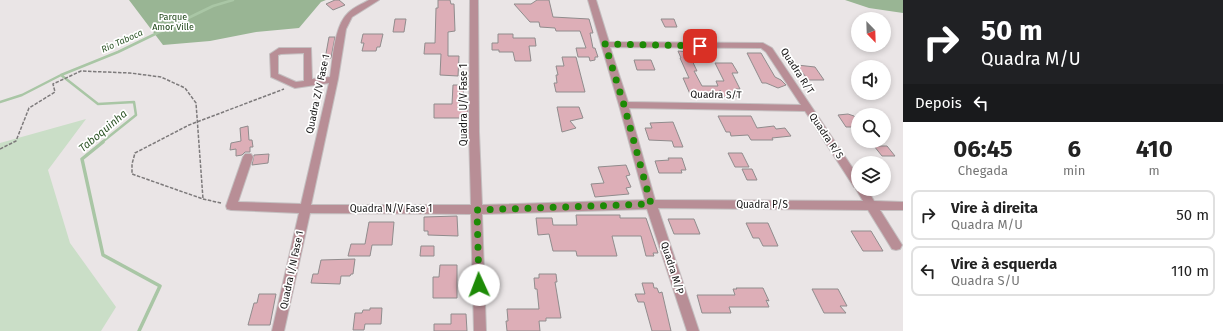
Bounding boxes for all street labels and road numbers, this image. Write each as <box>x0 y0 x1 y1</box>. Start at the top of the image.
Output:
street label: Quadra R/T <box>778 46 817 97</box>
street label: Quadra Z/V Fase 1 <box>304 53 332 135</box>
street label: Quadra U/V Fase 1 <box>458 64 470 146</box>
street label: Quadra S/T <box>690 89 743 101</box>
street label: Quadra R/S <box>806 111 846 162</box>
street label: Quadra P/S <box>736 199 788 211</box>
street label: Quadra N/V Fase 1 <box>350 203 432 215</box>
street label: Quadra I/N Fase 1 <box>278 230 306 310</box>
street label: Quadra M/P <box>658 240 686 296</box>

